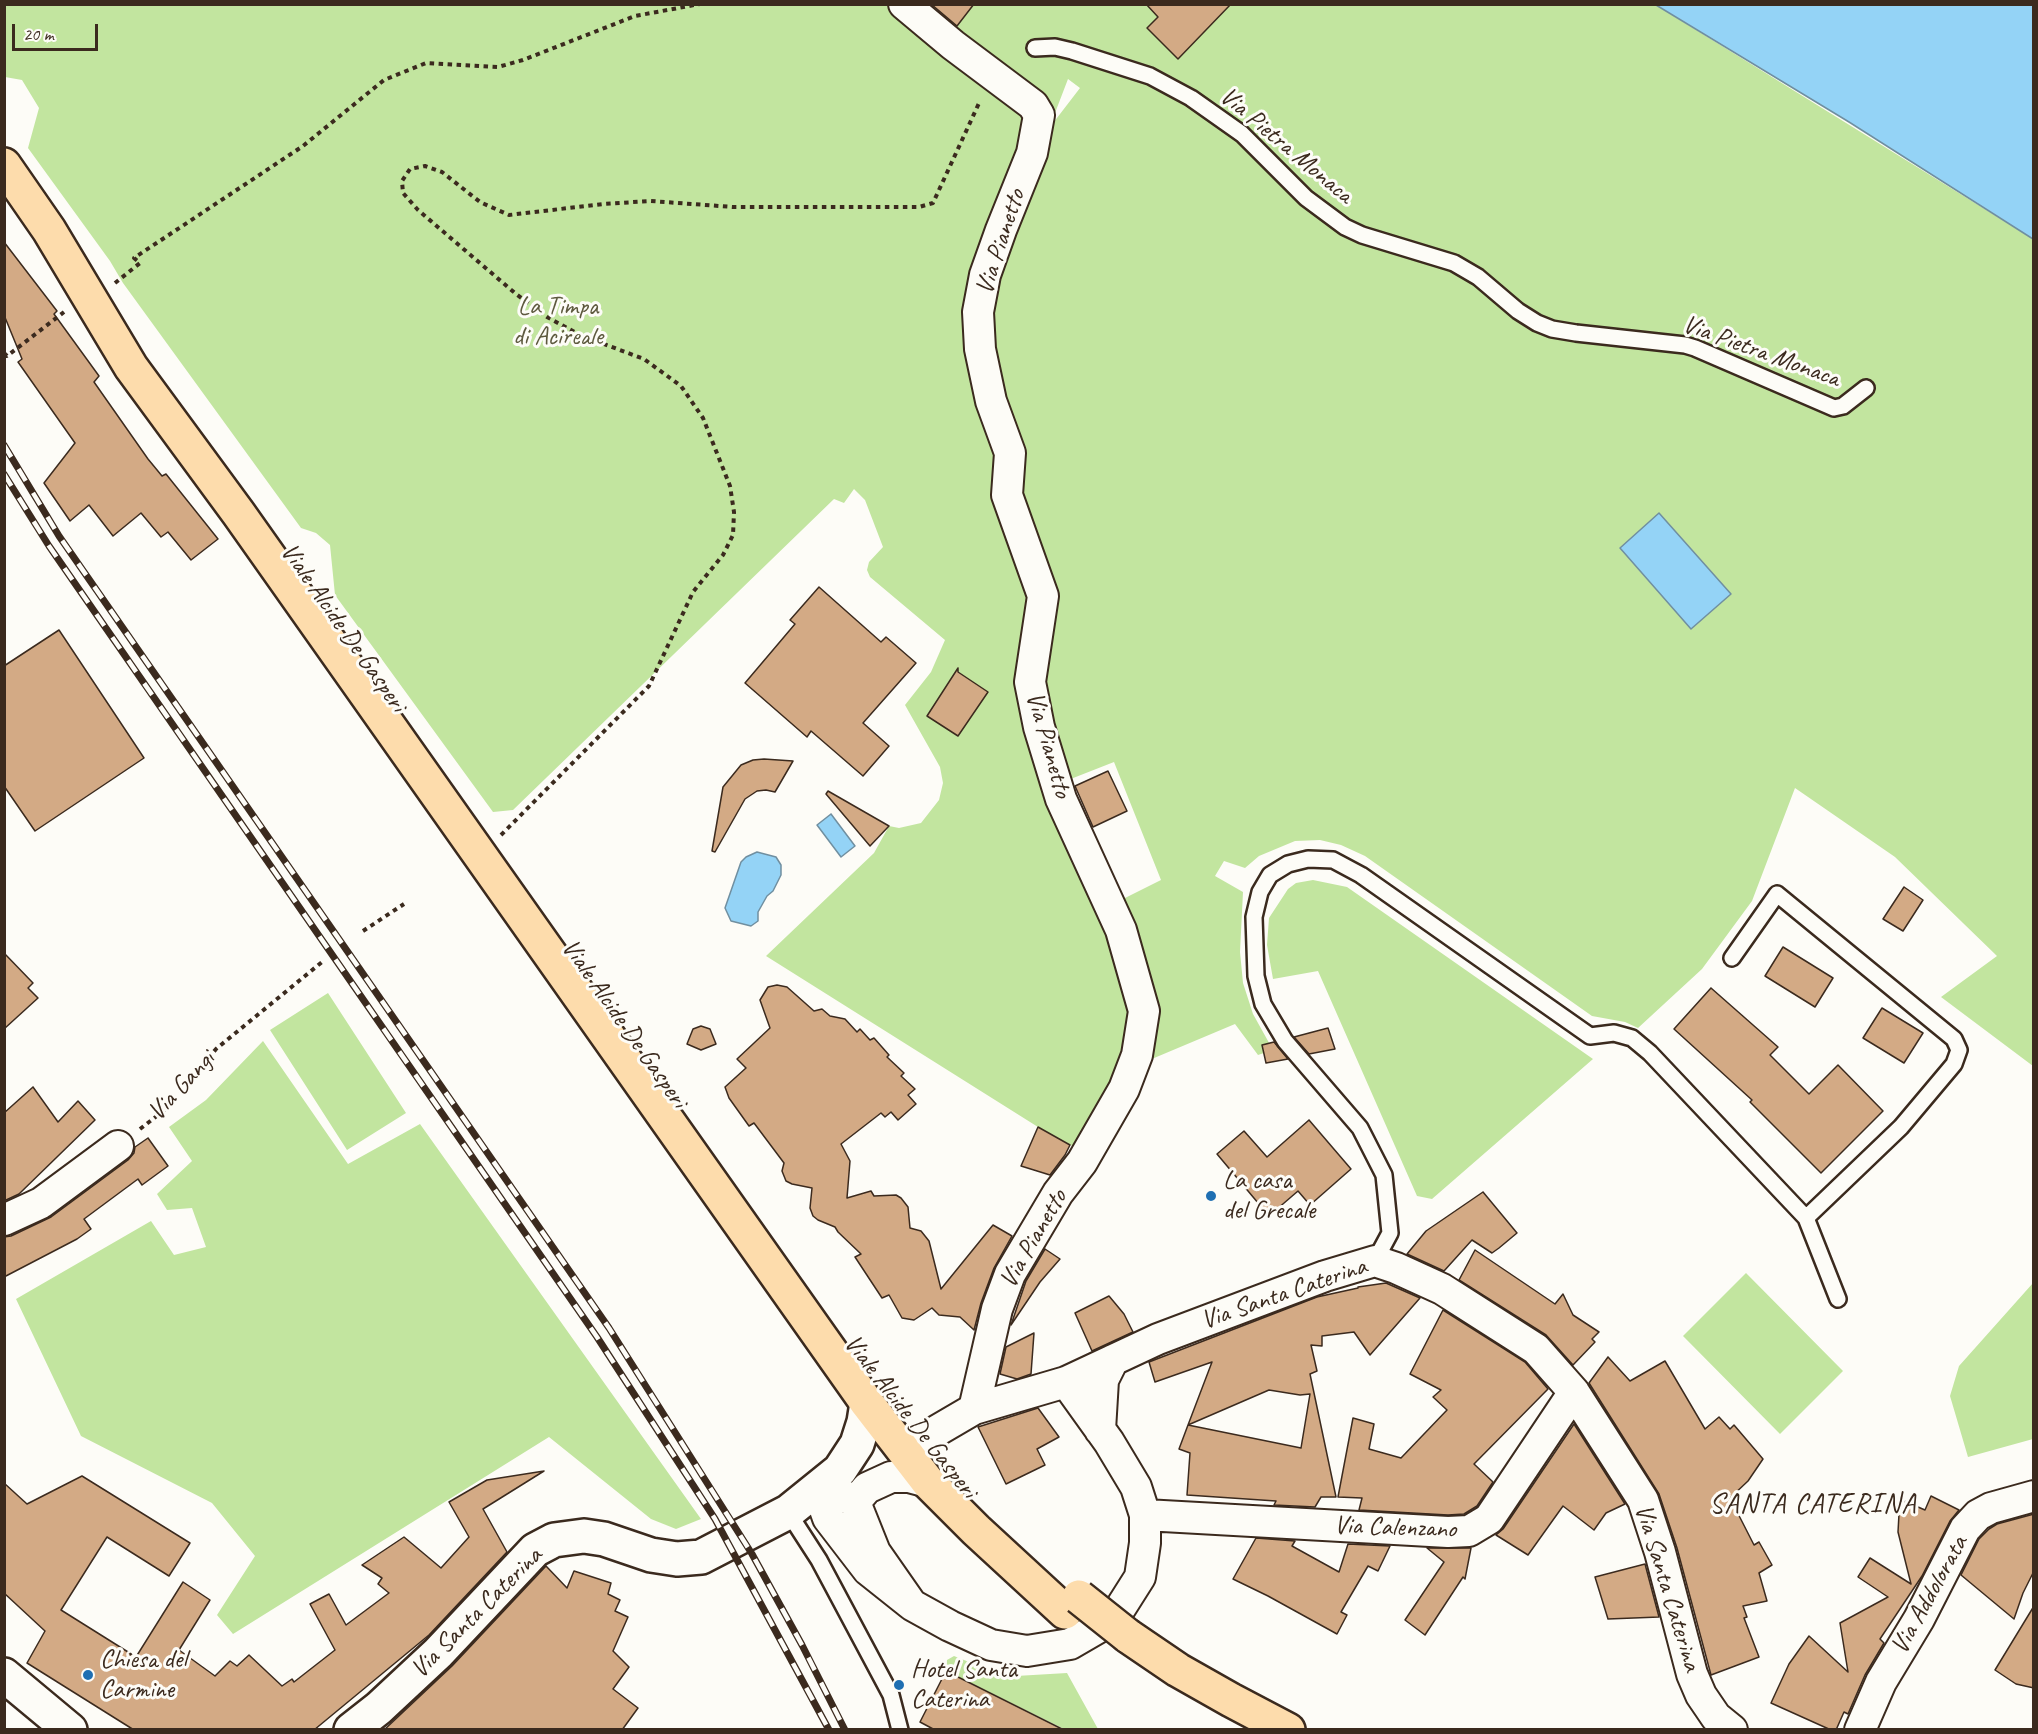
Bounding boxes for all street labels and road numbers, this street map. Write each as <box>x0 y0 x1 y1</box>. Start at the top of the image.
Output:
street label: Via Pietra Monaca <box>1213 81 1359 211</box>
street label: Via Pianetto <box>969 186 1033 298</box>
street label: Via Pietra Monaca <box>1678 309 1844 395</box>
street label: Viale Alcide De Gasperi <box>273 538 413 718</box>
street label: Via Pianetto <box>1018 689 1078 801</box>
street label: Viale Alcide De Gasperi <box>554 934 694 1114</box>
street label: Via Gangi <box>142 1045 222 1127</box>
street label: Via Pianetto <box>993 1184 1075 1294</box>
street label: Via Santa Caterina <box>1197 1251 1371 1337</box>
street label: Viale Alcide De Gasperi <box>836 1329 984 1505</box>
street label: Via Santa Caterina <box>1627 1501 1707 1675</box>
street label: Via Calenzano <box>1333 1510 1457 1546</box>
street label: Via Addolorata <box>1885 1530 1975 1660</box>
street label: Via Santa Caterina <box>405 1541 549 1685</box>

